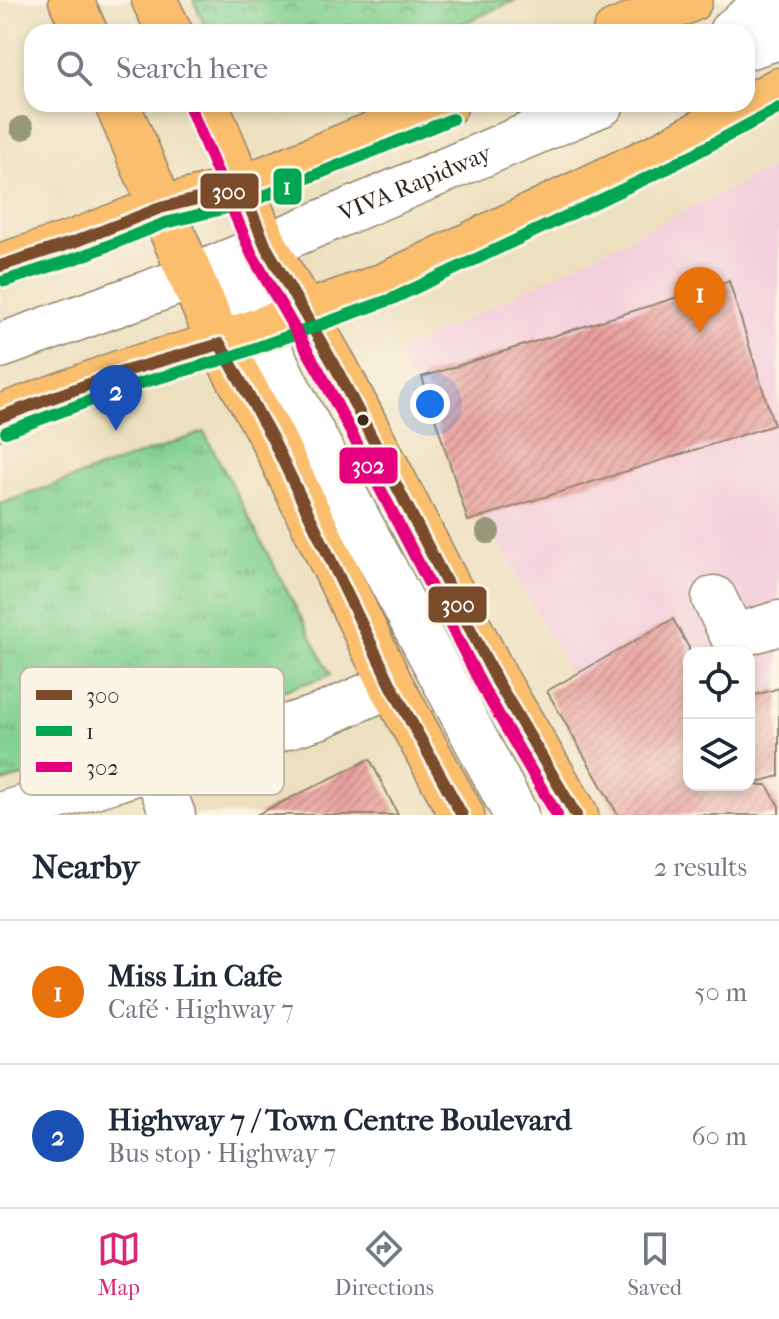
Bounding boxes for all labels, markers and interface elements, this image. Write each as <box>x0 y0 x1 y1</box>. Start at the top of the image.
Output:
search box <box>24 24 755 112</box>
icon: search <box>52 46 96 90</box>
text: Search here <box>116 51 268 86</box>
street label: VIVA Rapidway <box>334 138 497 228</box>
line badge: 1 <box>272 167 303 206</box>
line badge: 300 <box>199 172 260 210</box>
text: 1 <box>283 174 291 200</box>
text: 300 <box>212 179 246 205</box>
pin: 1 <box>674 267 726 333</box>
pin: 2 <box>90 365 142 431</box>
your location <box>410 384 450 424</box>
unlabelled marker <box>355 412 371 428</box>
line badge: 302 <box>338 446 399 485</box>
text: 302 <box>352 453 384 479</box>
line badge: 300 <box>427 585 488 624</box>
text: 300 <box>441 592 475 618</box>
map controls <box>683 647 755 791</box>
button: locate <box>683 647 755 719</box>
legend <box>20 667 284 795</box>
text: 300 <box>86 683 119 709</box>
text: 1 <box>86 719 94 745</box>
button: layers <box>683 719 755 791</box>
text: 302 <box>86 755 118 781</box>
text: Nearby <box>32 847 139 887</box>
text: 2 results <box>654 852 747 883</box>
text: Miss Lin Cafe <box>108 959 282 994</box>
text: 1 <box>53 977 63 1008</box>
text: 50 m <box>694 977 747 1008</box>
text: Café · Highway 7 <box>108 994 294 1025</box>
text: Highway 7 / Town Centre Boulevard <box>108 1103 572 1138</box>
text: 2 <box>51 1121 65 1152</box>
text: 60 m <box>691 1121 747 1152</box>
text: Bus stop · Highway 7 <box>108 1138 336 1169</box>
tab: Map <box>97 1227 141 1301</box>
tab: Directions <box>335 1227 434 1301</box>
tab: Saved <box>628 1227 682 1301</box>

